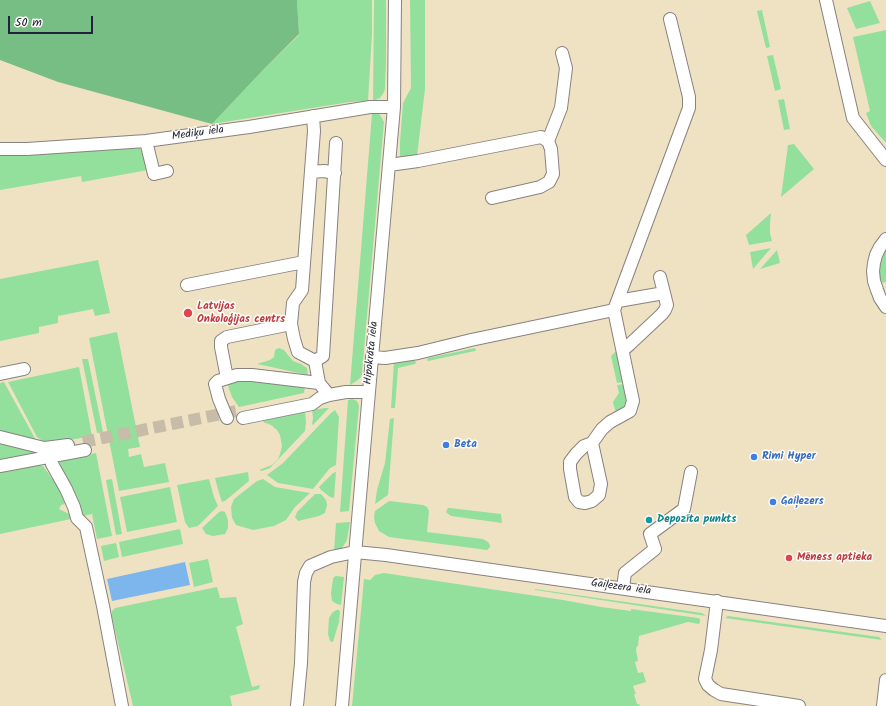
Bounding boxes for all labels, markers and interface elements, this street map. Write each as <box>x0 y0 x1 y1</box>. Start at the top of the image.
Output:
scale bar <box>10 8 95 34</box>
text: 50 m <box>15 13 42 32</box>
street label: Mediķu iela <box>171 124 225 144</box>
place label: Latvijas Onkoloģijas centrs <box>197 300 285 326</box>
marker: Latvijas Onkoloģijas centrs <box>182 307 194 319</box>
street label: Hipokrāta iela <box>362 321 382 385</box>
place label: Beta <box>454 438 477 452</box>
marker: Beta <box>441 440 451 450</box>
place label: Rimi Hyper <box>762 450 816 464</box>
marker: Rimi Hyper <box>749 452 759 462</box>
place label: Gaiļezers <box>781 495 824 509</box>
marker: Gaiļezers <box>768 497 778 507</box>
place label: Depozīta punkts <box>657 513 736 527</box>
marker: Depozīta punkts <box>644 515 654 525</box>
place label: Mēness aptieka <box>797 551 872 565</box>
marker: Mēness aptieka <box>784 553 794 563</box>
street label: Gaiļezera iela <box>590 577 652 599</box>

